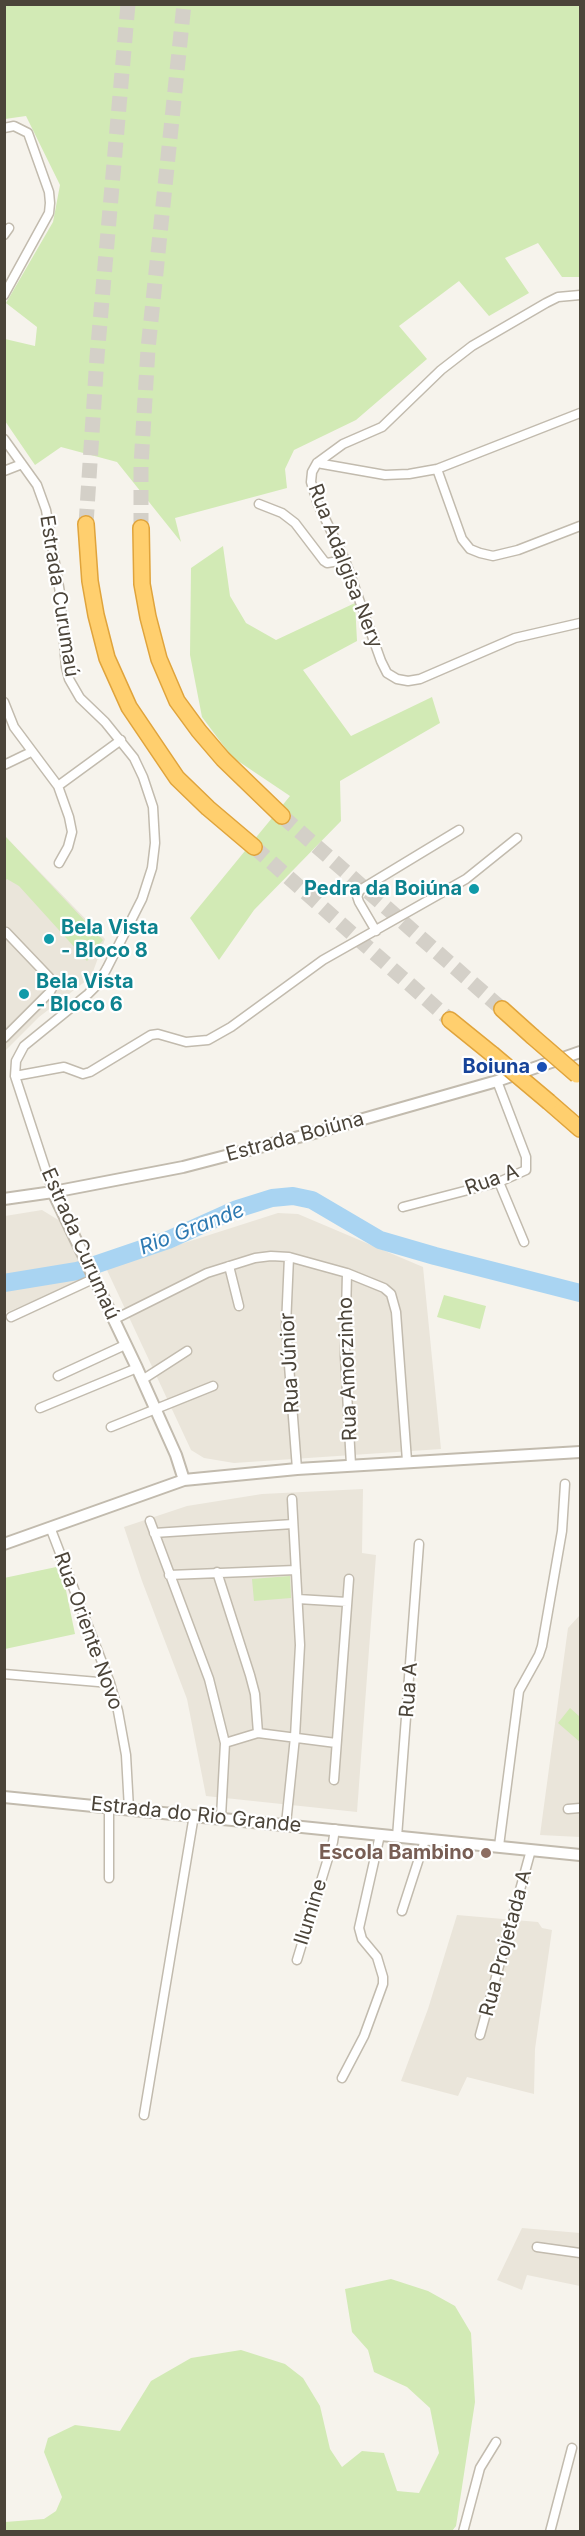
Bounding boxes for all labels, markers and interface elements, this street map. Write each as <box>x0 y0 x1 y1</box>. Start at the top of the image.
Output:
street label: Rua Adalgisa Nery <box>303 480 387 652</box>
street label: Estrada Curumaú <box>34 513 84 679</box>
place label: Pedra da Boiúna <box>304 877 462 901</box>
marker: Pedra da Boiúna <box>467 882 481 896</box>
place label: Bela Vista - Bloco 8 <box>61 916 158 963</box>
marker: Bela Vista - Bloco 8 <box>42 932 56 946</box>
place label: Bela Vista - Bloco 6 <box>36 970 134 1017</box>
marker: Bela Vista - Bloco 6 <box>17 987 31 1001</box>
place label: Boiuna <box>463 1055 530 1079</box>
marker: Boiuna <box>535 1060 549 1074</box>
street label: Estrada Boiúna <box>223 1107 367 1167</box>
street label: Rua A <box>462 1159 522 1201</box>
street label: Estrada Curumaú <box>36 1165 124 1323</box>
water label: Rio Grande <box>136 1197 248 1261</box>
street label: Rua Amorzinho <box>333 1297 363 1441</box>
street label: Rua Júnior <box>275 1312 305 1414</box>
street label: Rua Oriente Novo <box>48 1549 128 1713</box>
street label: Rua A <box>395 1662 423 1718</box>
street label: Estrada do Rio Grande <box>90 1792 302 1838</box>
place label: Escola Bambino <box>319 1841 474 1865</box>
marker: Escola Bambino <box>479 1846 493 1860</box>
street label: Rua Projetada A <box>475 1867 537 2019</box>
street label: Ilumine <box>290 1876 332 1948</box>

